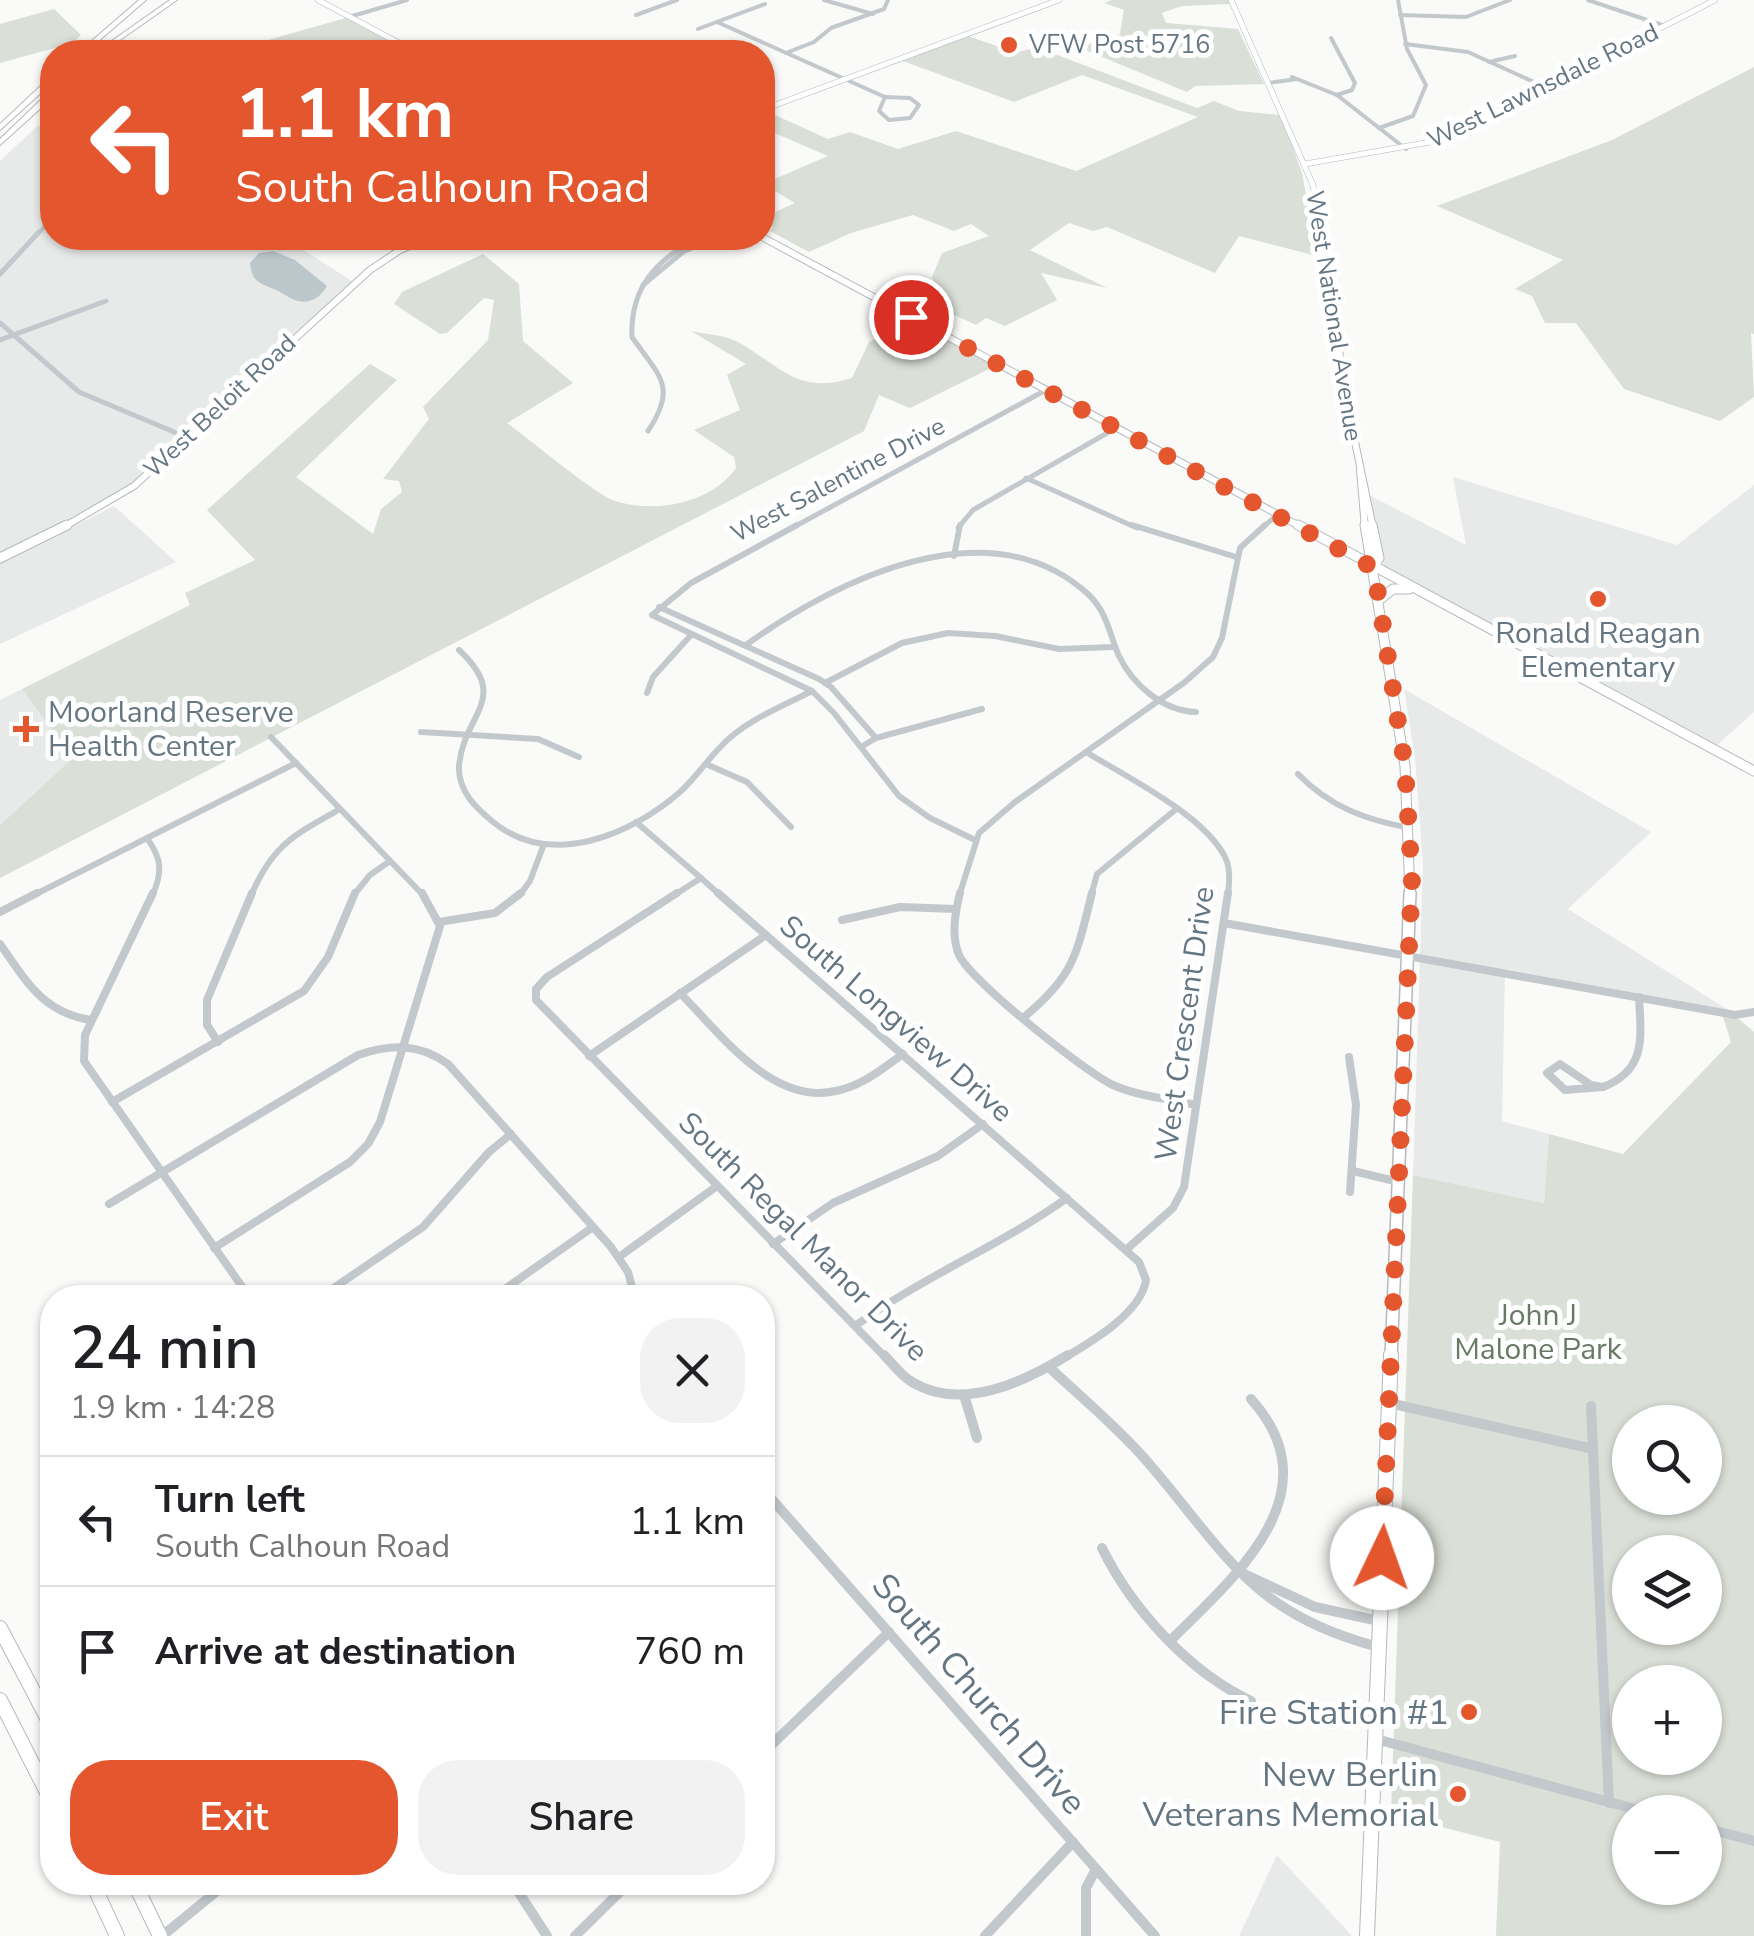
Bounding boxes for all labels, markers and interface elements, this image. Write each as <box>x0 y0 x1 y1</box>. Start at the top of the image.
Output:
street label: West Lawnsdale Road <box>1422 15 1664 157</box>
place label: VFW Post 5716 <box>1028 28 1210 62</box>
marker: VFW Post 5716 <box>998 34 1020 56</box>
text: 1.1 km <box>235 66 454 162</box>
icon: left <box>70 80 200 210</box>
text: South Calhoun Road <box>235 157 650 218</box>
street label: West National Avenue <box>1297 188 1371 444</box>
pin <box>869 275 954 360</box>
icon: arrive <box>884 290 939 345</box>
street label: West Beloit Road <box>136 326 304 486</box>
street label: West Salentine Drive <box>725 409 951 551</box>
marker: Ronald Reagan Elementary <box>1587 588 1609 610</box>
place label: Ronald Reagan Elementary <box>1495 613 1701 688</box>
place label: Moorland Reserve Health Center <box>48 692 294 767</box>
marker: Moorland Reserve Health Center <box>13 716 39 742</box>
street label: West Crescent Drive <box>1145 884 1225 1164</box>
street label: South Longview Drive <box>771 906 1021 1132</box>
street label: South Regal Manor Drive <box>669 1103 937 1371</box>
park label: John J Malone Park <box>1454 1295 1623 1370</box>
text: 24 min <box>70 1307 259 1389</box>
button: close <box>640 1318 745 1423</box>
text: 1.9 km · 14:28 <box>70 1386 275 1429</box>
map controls <box>1612 1405 1722 1905</box>
button: search <box>1612 1405 1722 1515</box>
text: Turn left <box>155 1474 305 1525</box>
icon: left <box>70 1494 125 1549</box>
text: 1.1 km <box>629 1496 745 1547</box>
position arrow <box>1330 1506 1434 1610</box>
text: South Calhoun Road <box>155 1525 450 1568</box>
button: layers <box>1612 1535 1722 1645</box>
street label: South Church Drive <box>861 1563 1097 1825</box>
icon: arrive <box>70 1624 125 1679</box>
text: Arrive at destination <box>155 1626 516 1677</box>
text: 760 m <box>634 1626 745 1677</box>
button: + <box>1612 1665 1722 1775</box>
place label: Fire Station #1 <box>1219 1689 1449 1736</box>
marker: Fire Station #1 <box>1458 1701 1480 1723</box>
place label: New Berlin Veterans Memorial <box>1142 1751 1439 1838</box>
button: Exit <box>70 1760 398 1875</box>
button: Share <box>418 1760 745 1875</box>
marker: New Berlin Veterans Memorial <box>1447 1783 1469 1805</box>
button: − <box>1612 1795 1722 1905</box>

